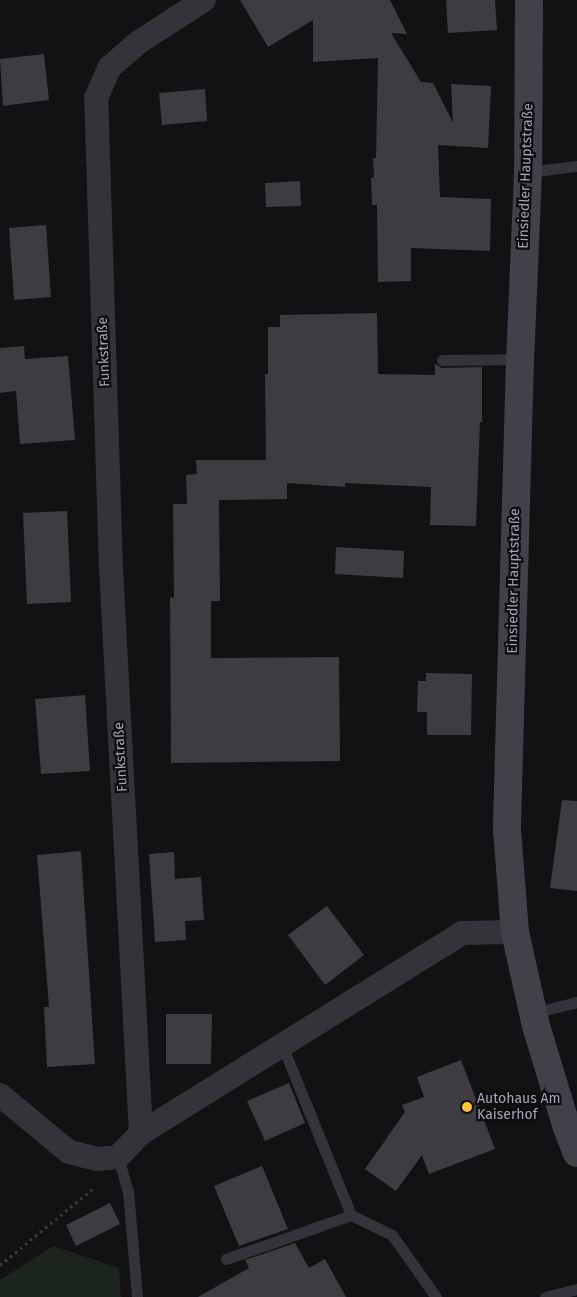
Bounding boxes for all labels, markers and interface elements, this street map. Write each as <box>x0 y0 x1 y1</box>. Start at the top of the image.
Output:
street label: Einsiedler Hauptstraße <box>515 103 537 249</box>
street label: Funkstraße <box>94 317 114 387</box>
street label: Einsiedler Hauptstraße <box>504 508 524 654</box>
street label: Funkstraße <box>111 722 131 792</box>
place label: Autohaus Am Kaiserhof <box>477 1091 560 1124</box>
marker: Autohaus Am Kaiserhof <box>461 1101 473 1113</box>

